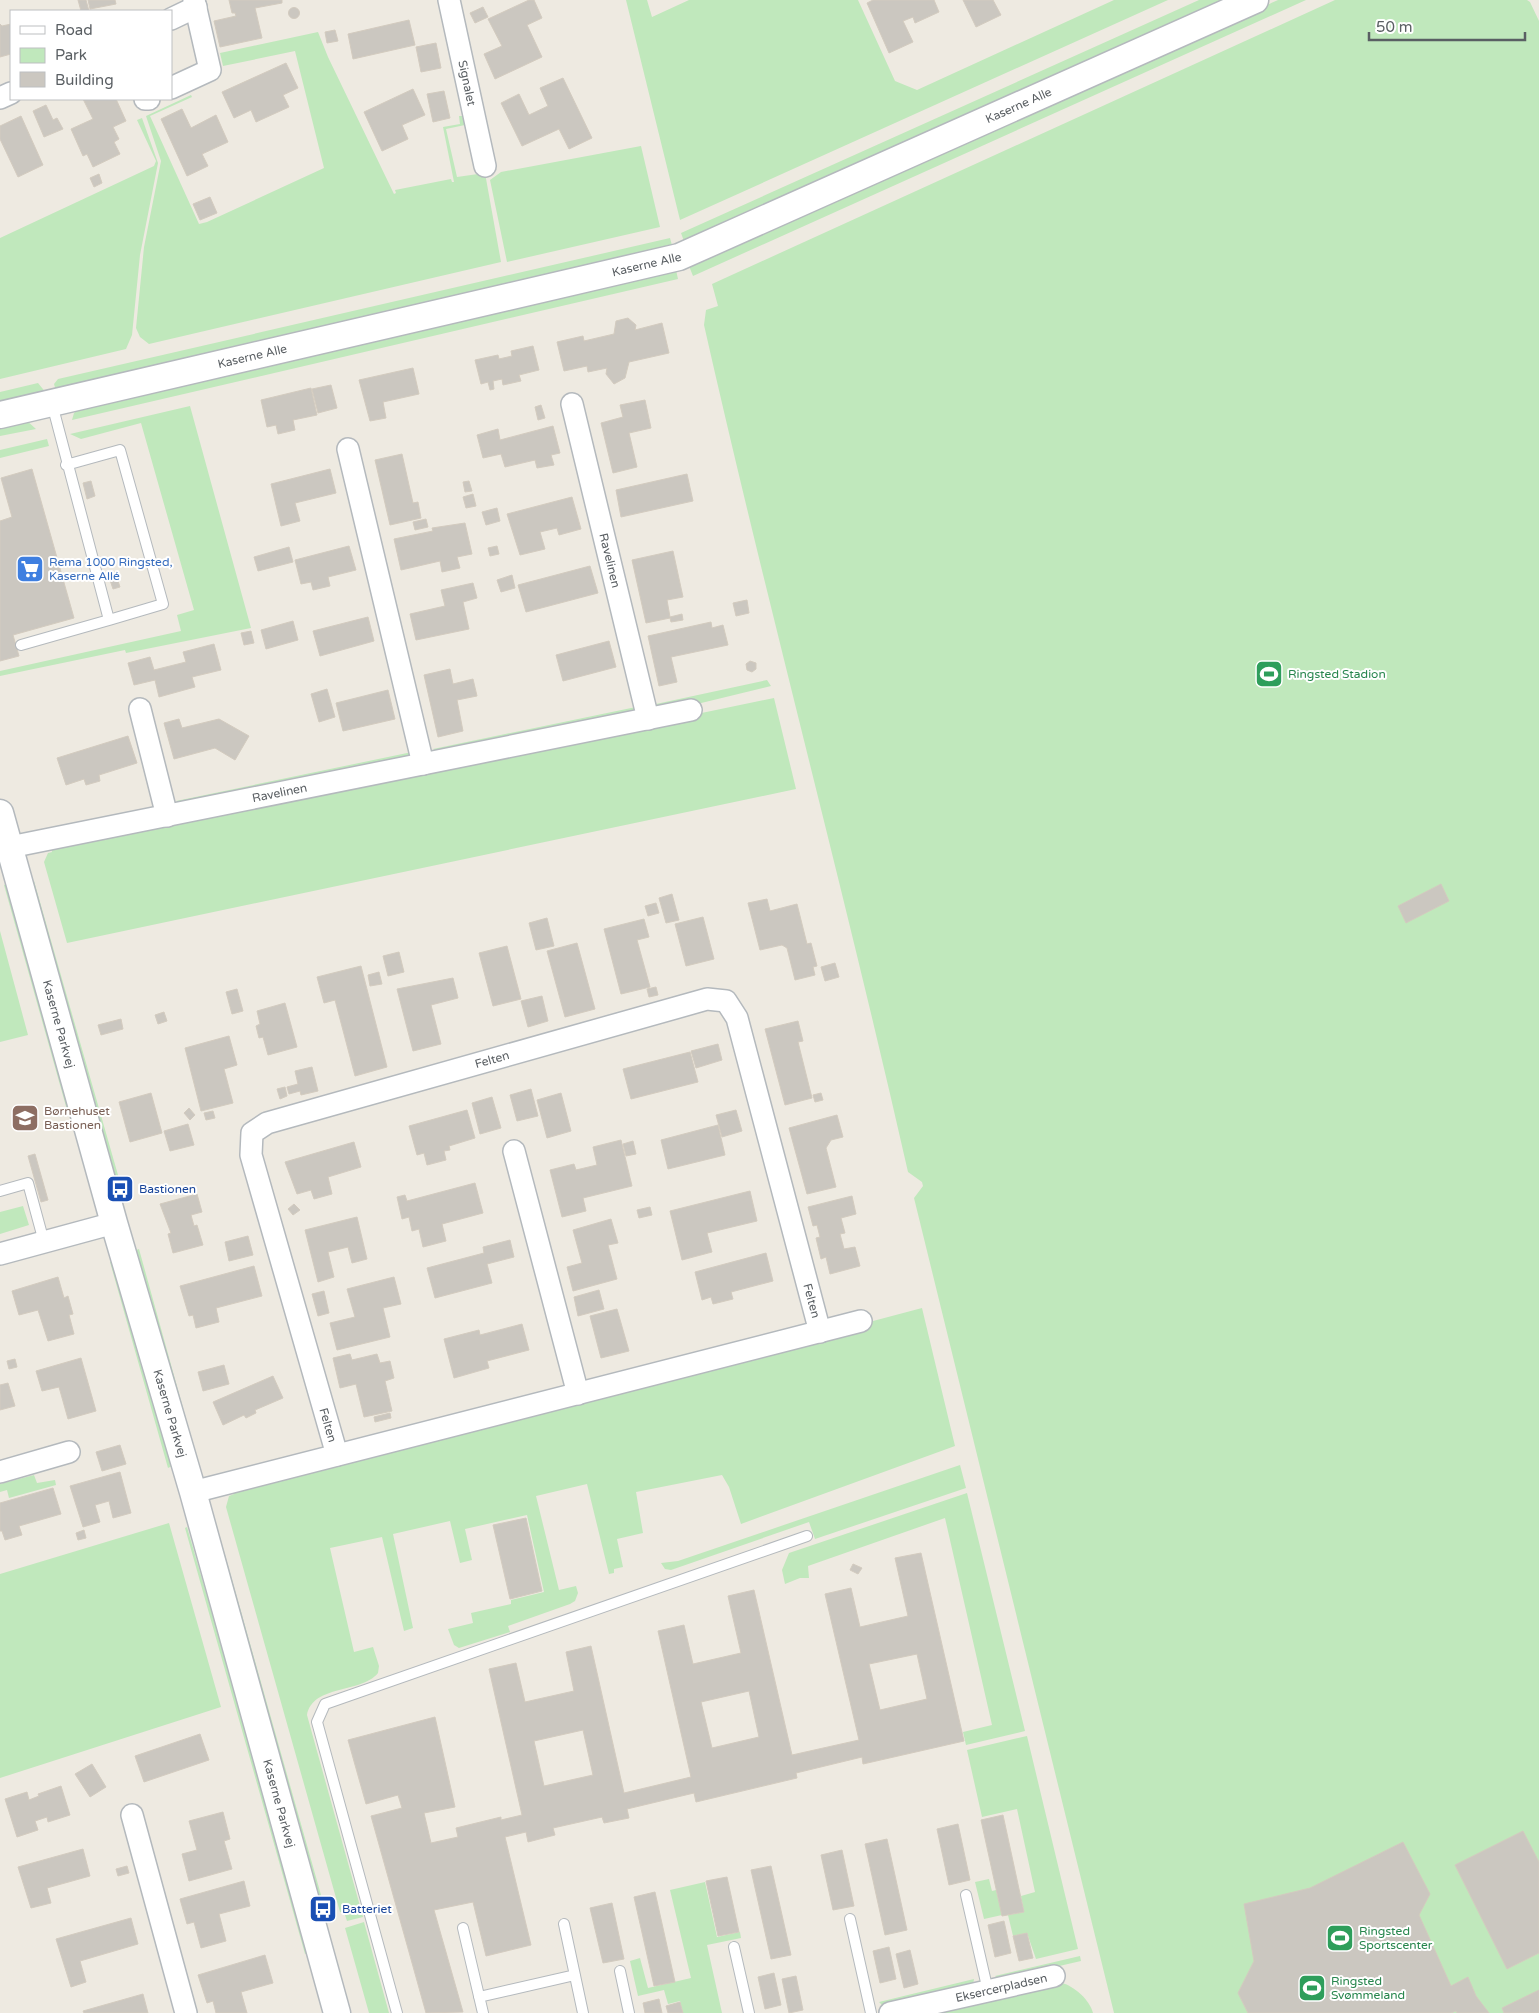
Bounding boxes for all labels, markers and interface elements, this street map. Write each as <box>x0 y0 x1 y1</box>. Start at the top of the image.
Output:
legend <box>10 10 172 100</box>
scale bar <box>1369 10 1525 42</box>
text: 50 m <box>1376 18 1413 36</box>
text: Road <box>55 21 93 39</box>
text: Park <box>55 46 87 64</box>
street label: Signalet <box>455 59 479 108</box>
text: Building <box>55 71 114 89</box>
street label: Kaserne Alle <box>983 85 1054 126</box>
street label: Kaserne Alle <box>611 250 683 279</box>
street label: Kaserne Alle <box>216 341 289 371</box>
street label: Ravelinen <box>596 532 623 589</box>
supermarket icon: Rema 1000 Ringsted, Kaserne Allé <box>15 554 45 584</box>
place label: Rema 1000 Ringsted, Kaserne Allé <box>49 555 173 583</box>
sports icon: Ringsted Stadion <box>1254 659 1284 689</box>
place label: Ringsted Stadion <box>1288 667 1386 681</box>
street label: Ravelinen <box>251 780 308 805</box>
street label: Kaserne Parkvej <box>40 978 78 1070</box>
street label: Felten <box>473 1048 511 1071</box>
school or university icon: Børnehuset Bastionen <box>10 1103 40 1133</box>
place label: Børnehuset Bastionen <box>44 1104 110 1132</box>
bus stop icon: Bastionen <box>105 1174 135 1204</box>
place label: Bastionen <box>139 1182 196 1196</box>
street label: Felten <box>800 1282 823 1319</box>
street label: Kaserne Parkvej <box>150 1368 189 1459</box>
street label: Felten <box>316 1406 340 1444</box>
street label: Kaserne Parkvej <box>260 1758 298 1849</box>
bus stop icon: Batteriet <box>308 1894 338 1924</box>
place label: Batteriet <box>342 1902 392 1916</box>
sports icon: Ringsted Sportscenter <box>1325 1923 1355 1953</box>
place label: Ringsted Sportscenter <box>1359 1924 1433 1952</box>
street label: Eksercerpladsen <box>954 1971 1048 2005</box>
sports icon: Ringsted Svømmeland <box>1297 1973 1327 2003</box>
place label: Ringsted Svømmeland <box>1331 1974 1405 2002</box>

